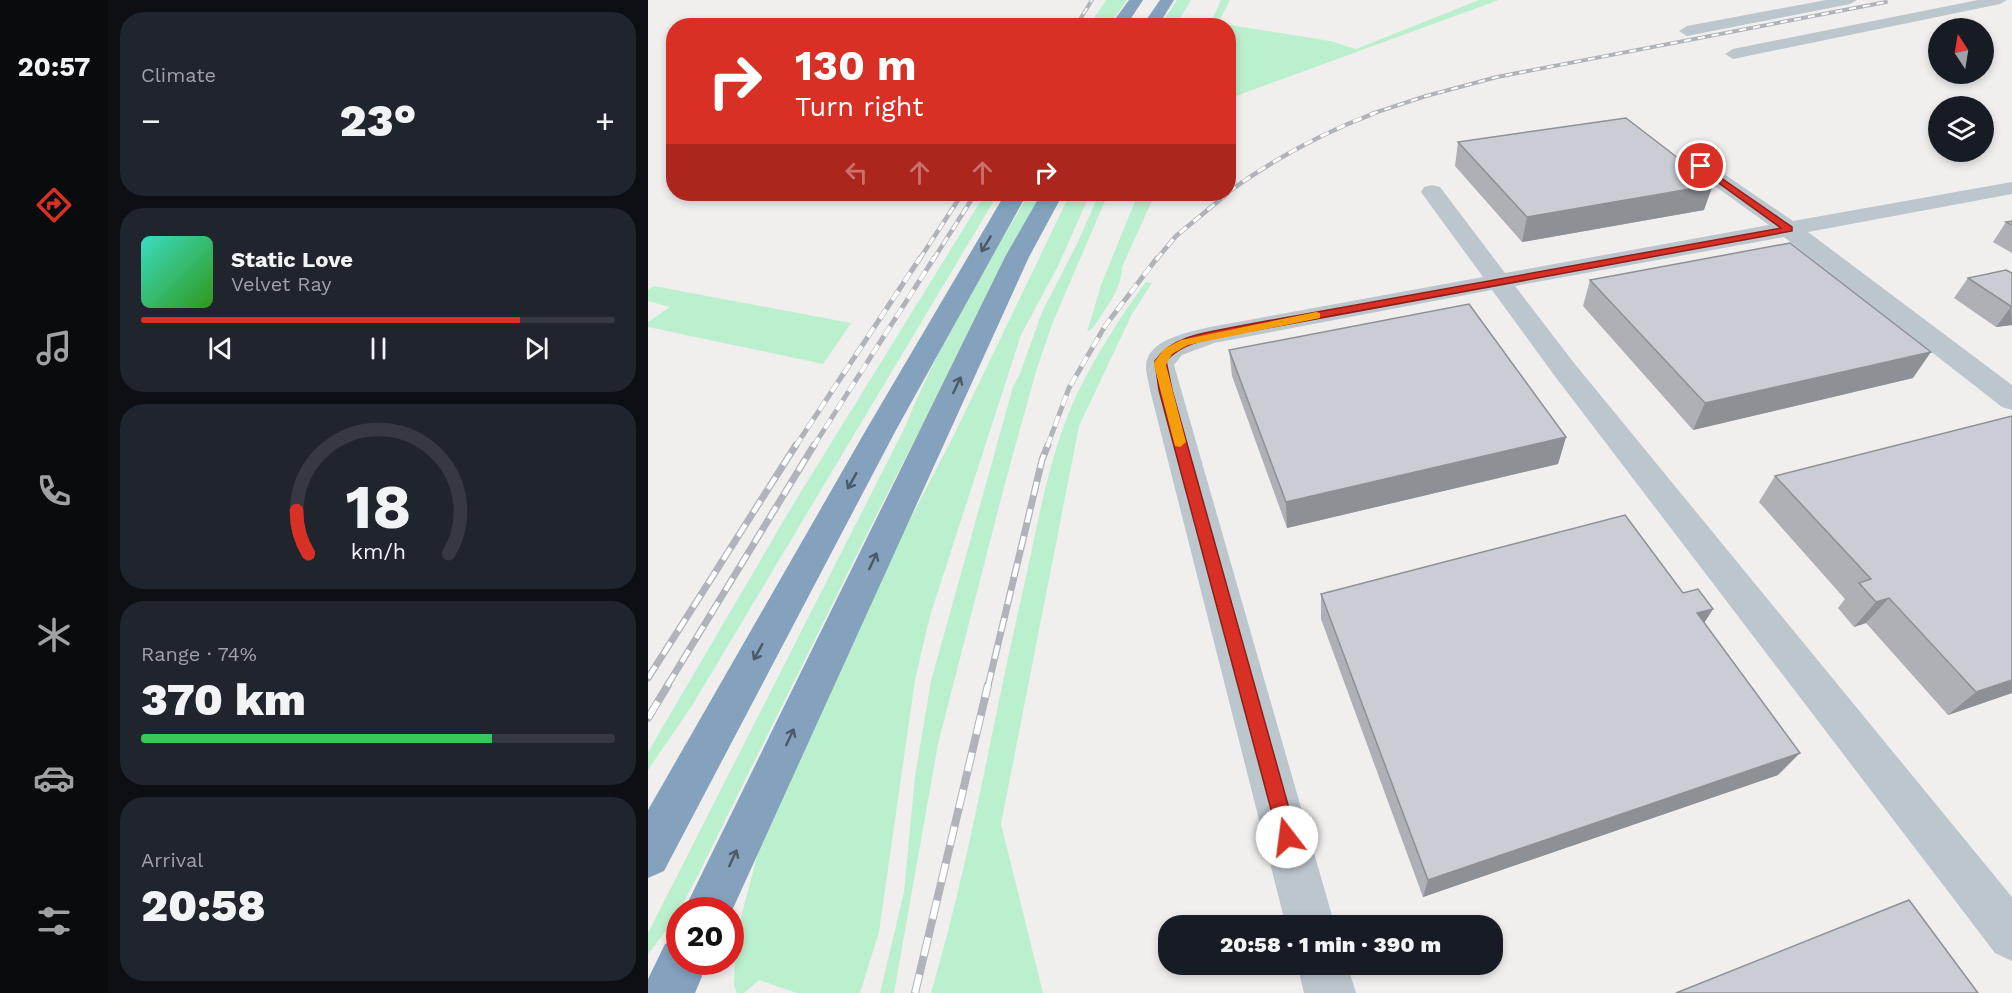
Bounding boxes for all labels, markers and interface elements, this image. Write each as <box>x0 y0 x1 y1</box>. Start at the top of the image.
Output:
north arrow <box>1928 18 1994 84</box>
map controls <box>1928 18 1994 162</box>
text: 130 m <box>795 41 917 90</box>
icon: right <box>696 42 774 120</box>
text: 20:57 <box>18 51 90 83</box>
text: Climate <box>141 63 216 87</box>
text: Turn right <box>795 91 924 123</box>
text: 23° <box>340 94 416 147</box>
button: layers <box>1928 96 1994 162</box>
text: − <box>141 101 161 140</box>
text: + <box>595 101 615 140</box>
pin <box>1675 140 1726 191</box>
icon: arrive <box>1684 149 1717 182</box>
icon: left <box>840 156 873 189</box>
icon: ahead <box>903 156 936 189</box>
icon: ahead <box>966 156 999 189</box>
icon: right <box>1029 156 1062 189</box>
icon: directions <box>33 184 75 226</box>
one-way arrow <box>980 235 992 252</box>
text: Static Love <box>231 247 353 272</box>
text: Velvet Ray <box>231 272 332 296</box>
icon: music <box>33 327 75 369</box>
icon: previous <box>204 332 237 365</box>
icon: pause <box>362 332 395 365</box>
icon: next <box>520 332 553 365</box>
one-way arrow <box>951 376 963 394</box>
icon: phone <box>33 470 75 512</box>
text: 18 <box>345 470 411 543</box>
one-way arrow <box>846 472 858 489</box>
text: km/h <box>350 539 406 564</box>
one-way arrow <box>868 552 880 570</box>
icon: climate <box>33 614 75 656</box>
text: Range · 74% <box>141 642 257 666</box>
one-way arrow <box>752 643 764 660</box>
text: 370 km <box>141 673 306 726</box>
one-way arrow <box>785 729 797 747</box>
icon: car <box>33 757 75 799</box>
position arrow <box>1255 805 1319 869</box>
text: Arrival <box>141 848 203 872</box>
one-way arrow <box>727 849 739 867</box>
text: 20:58 <box>141 879 266 932</box>
speed limit sign: 20 <box>666 897 744 975</box>
icon: filters <box>33 900 75 942</box>
text: 20:58 · 1 min · 390 m <box>1220 932 1441 957</box>

